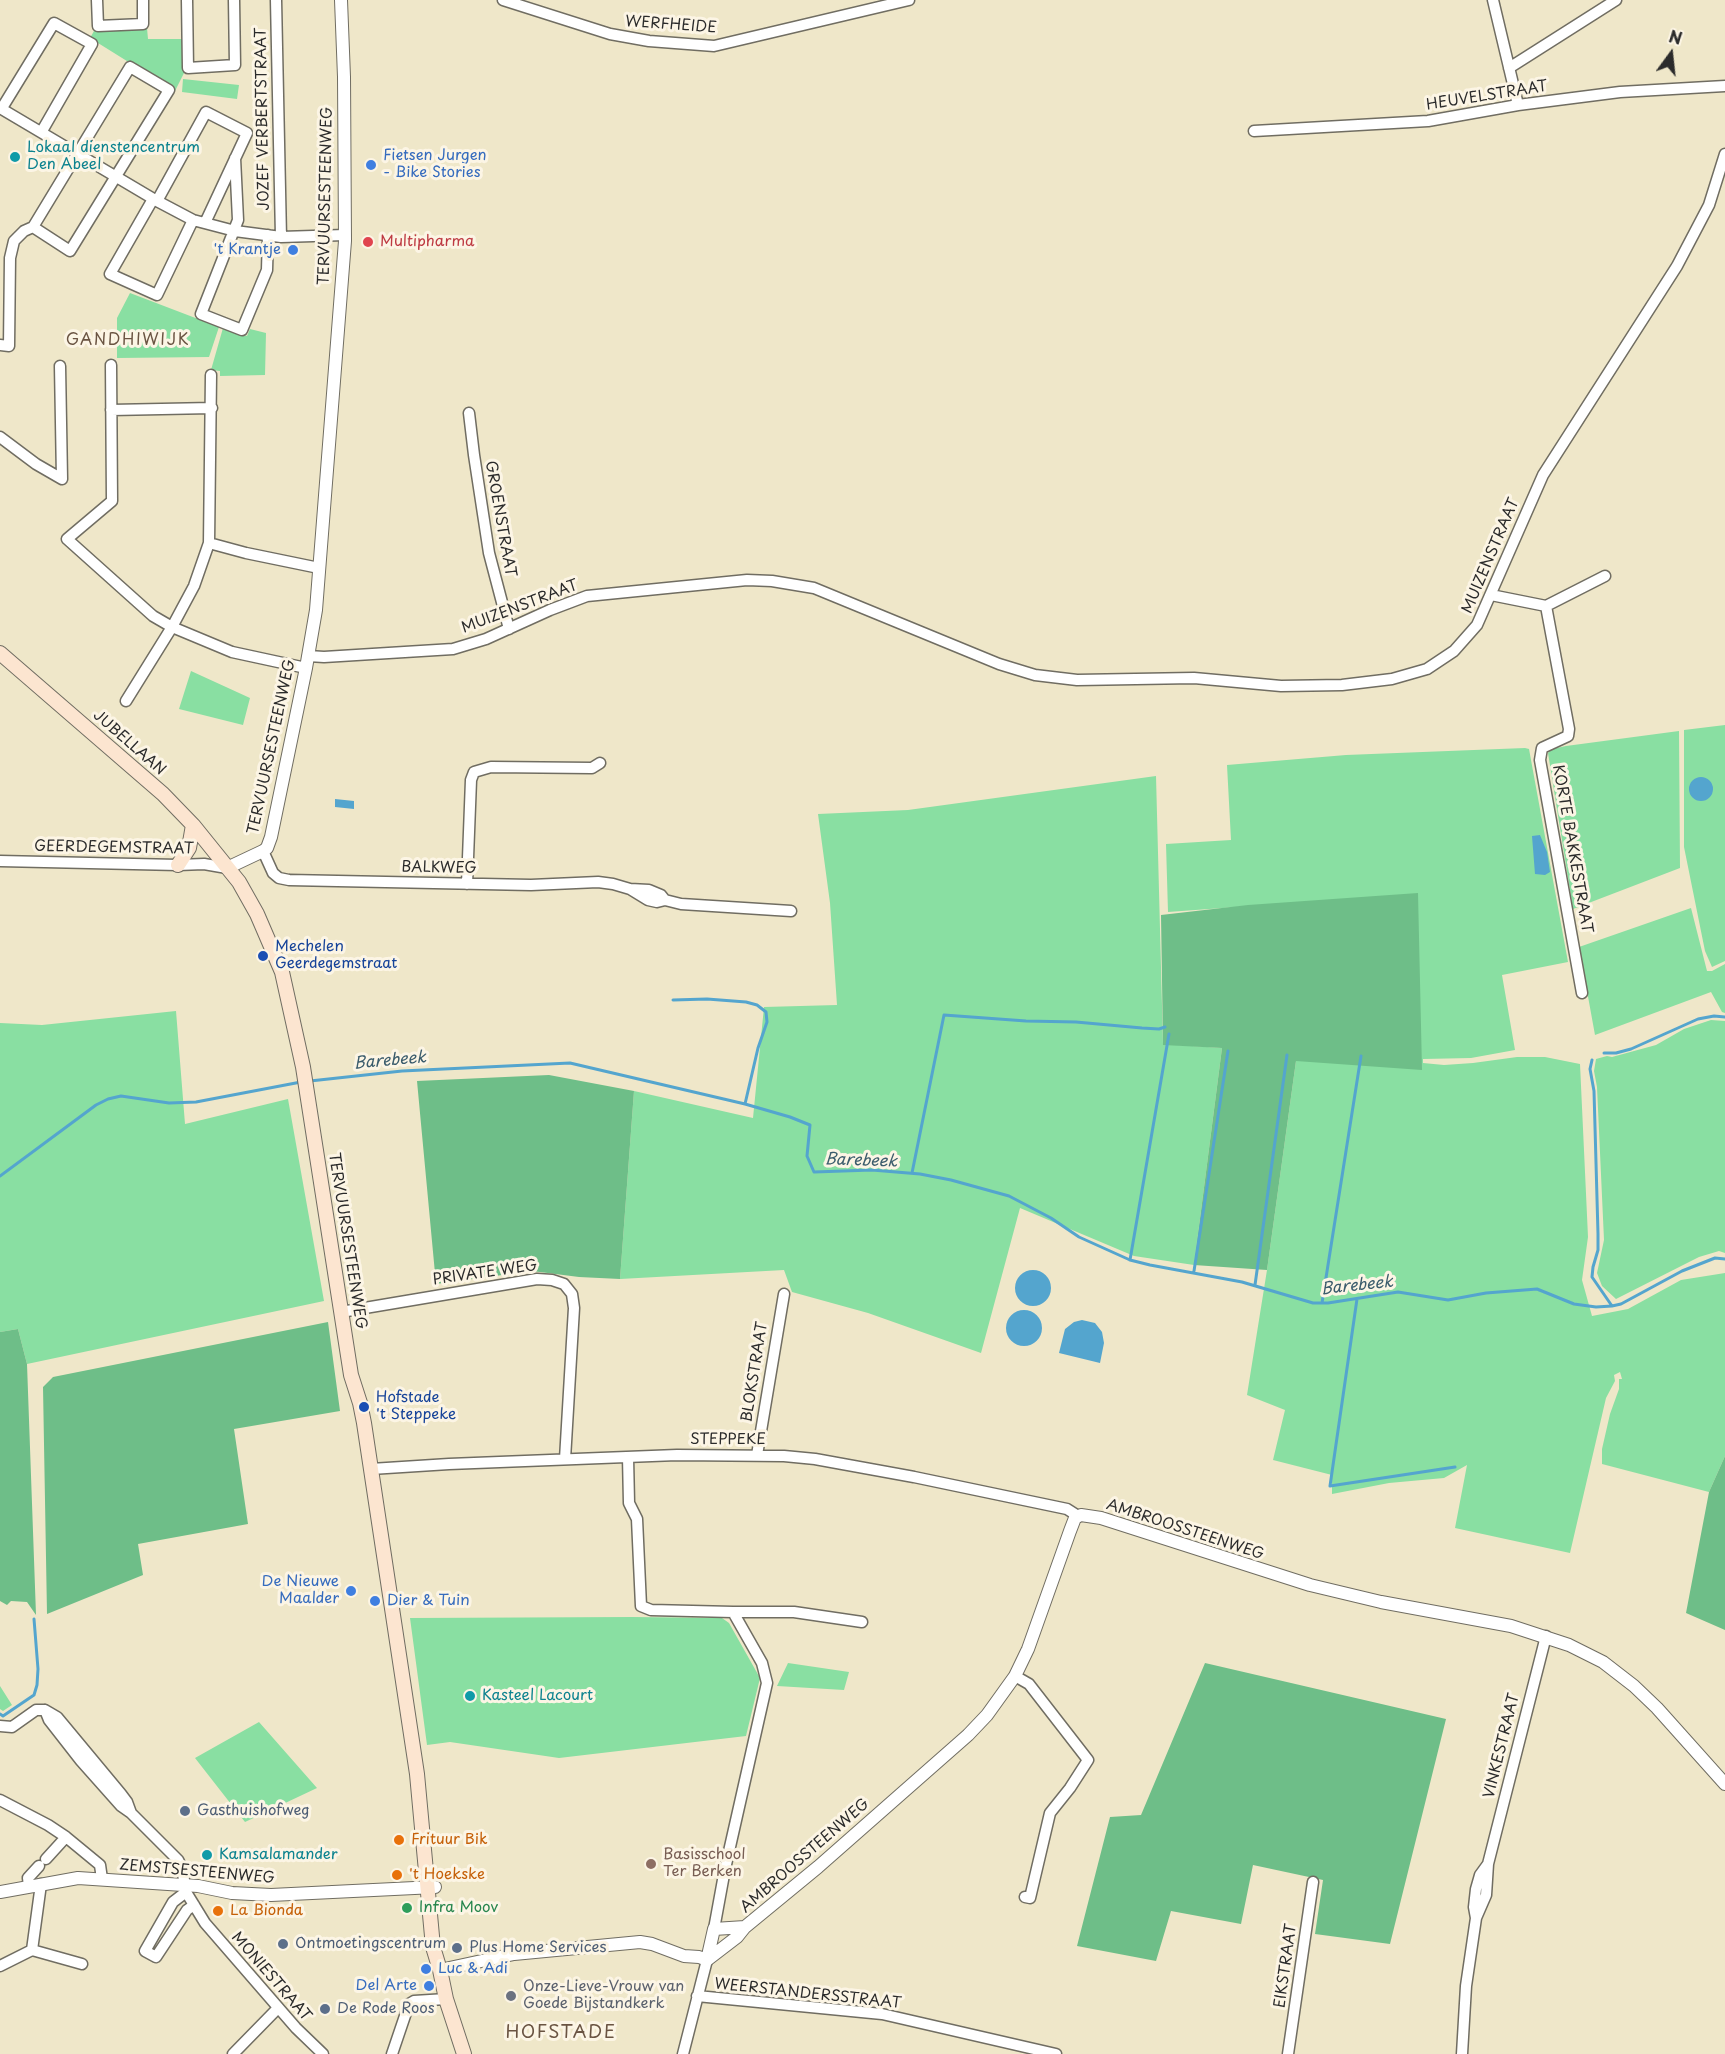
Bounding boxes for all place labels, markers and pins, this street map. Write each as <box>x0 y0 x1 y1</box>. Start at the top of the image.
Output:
place label: Lokaal dienstencentrum Den Abeel <box>27 139 200 174</box>
place label: Fietsen Jurgen - Bike Stories <box>383 147 487 182</box>
marker: Lokaal dienstencentrum Den Abeel <box>8 150 22 164</box>
marker: Fietsen Jurgen - Bike Stories <box>364 158 378 172</box>
place label: Multipharma <box>380 233 474 251</box>
marker: Multipharma <box>361 235 375 249</box>
place label: 't Krantje <box>213 241 281 259</box>
marker: 't Krantje <box>286 243 300 257</box>
place label: Mechelen Geerdegemstraat <box>275 938 397 973</box>
marker: Mechelen Geerdegemstraat <box>256 949 270 963</box>
place label: Hofstade 't Steppeke <box>376 1389 456 1424</box>
marker: Hofstade 't Steppeke <box>357 1400 371 1414</box>
place label: De Nieuwe Maalder <box>262 1573 339 1608</box>
marker: De Nieuwe Maalder <box>344 1584 358 1598</box>
place label: Dier & Tuin <box>387 1592 470 1610</box>
marker: Dier & Tuin <box>368 1594 382 1608</box>
place label: Kasteel Lacourt <box>482 1687 593 1705</box>
marker: Kasteel Lacourt <box>463 1689 477 1703</box>
place label: Gasthuishofweg <box>197 1802 310 1820</box>
marker: Gasthuishofweg <box>178 1804 192 1818</box>
place label: Frituur Bik <box>411 1831 488 1849</box>
marker: Frituur Bik <box>392 1833 406 1847</box>
place label: Kamsalamander <box>219 1846 338 1864</box>
place label: Basisschool Ter Berken <box>663 1846 746 1881</box>
marker: Kamsalamander <box>200 1848 214 1862</box>
marker: Basisschool Ter Berken <box>644 1857 658 1871</box>
place label: 't Hoekske <box>409 1866 485 1884</box>
marker: 't Hoekske <box>390 1868 404 1882</box>
place label: Infra Moov <box>419 1899 498 1917</box>
marker: Infra Moov <box>400 1901 414 1915</box>
place label: La Bionda <box>230 1902 303 1920</box>
marker: La Bionda <box>211 1904 225 1918</box>
place label: Ontmoetingscentrum <box>295 1935 446 1953</box>
marker: Ontmoetingscentrum <box>276 1937 290 1951</box>
place label: Plus Home Services <box>469 1939 606 1957</box>
marker: Plus Home Services <box>450 1941 464 1955</box>
place label: Luc & Adi <box>438 1960 508 1978</box>
marker: Luc & Adi <box>419 1962 433 1976</box>
place label: Del Arte <box>356 1977 417 1995</box>
place label: Onze-Lieve-Vrouw van Goede Bijstandkerk <box>523 1978 684 2013</box>
marker: Del Arte <box>422 1979 436 1993</box>
marker: Onze-Lieve-Vrouw van Goede Bijstandkerk <box>504 1989 518 2003</box>
place label: De Rode Roos <box>337 2000 435 2018</box>
marker: De Rode Roos <box>318 2002 332 2016</box>

